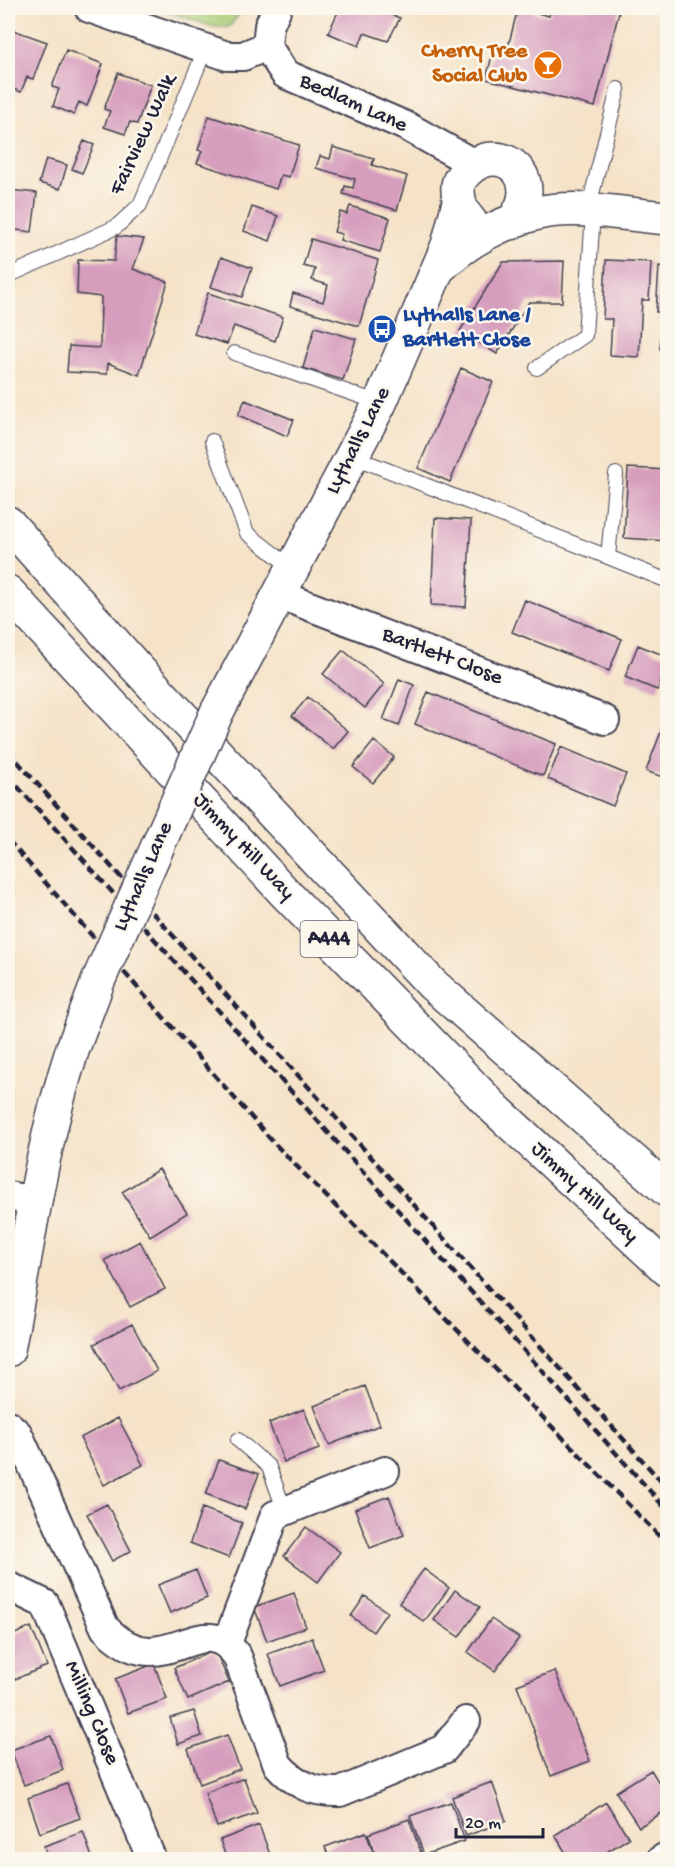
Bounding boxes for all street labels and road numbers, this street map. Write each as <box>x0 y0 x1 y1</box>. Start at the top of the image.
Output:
street label: Bedlam Lane <box>294 68 412 140</box>
street label: Fairview Walk <box>104 69 184 200</box>
street label: Lythalls Lane <box>321 382 397 499</box>
street label: Bartlett Close <box>377 622 507 692</box>
street label: Jimmy Hill Way <box>187 788 300 906</box>
street label: Lythalls Lane <box>108 818 180 936</box>
road number: A444 <box>300 921 358 957</box>
street label: Jimmy Hill Way <box>525 1137 643 1250</box>
street label: Milling Close <box>57 1657 125 1769</box>

